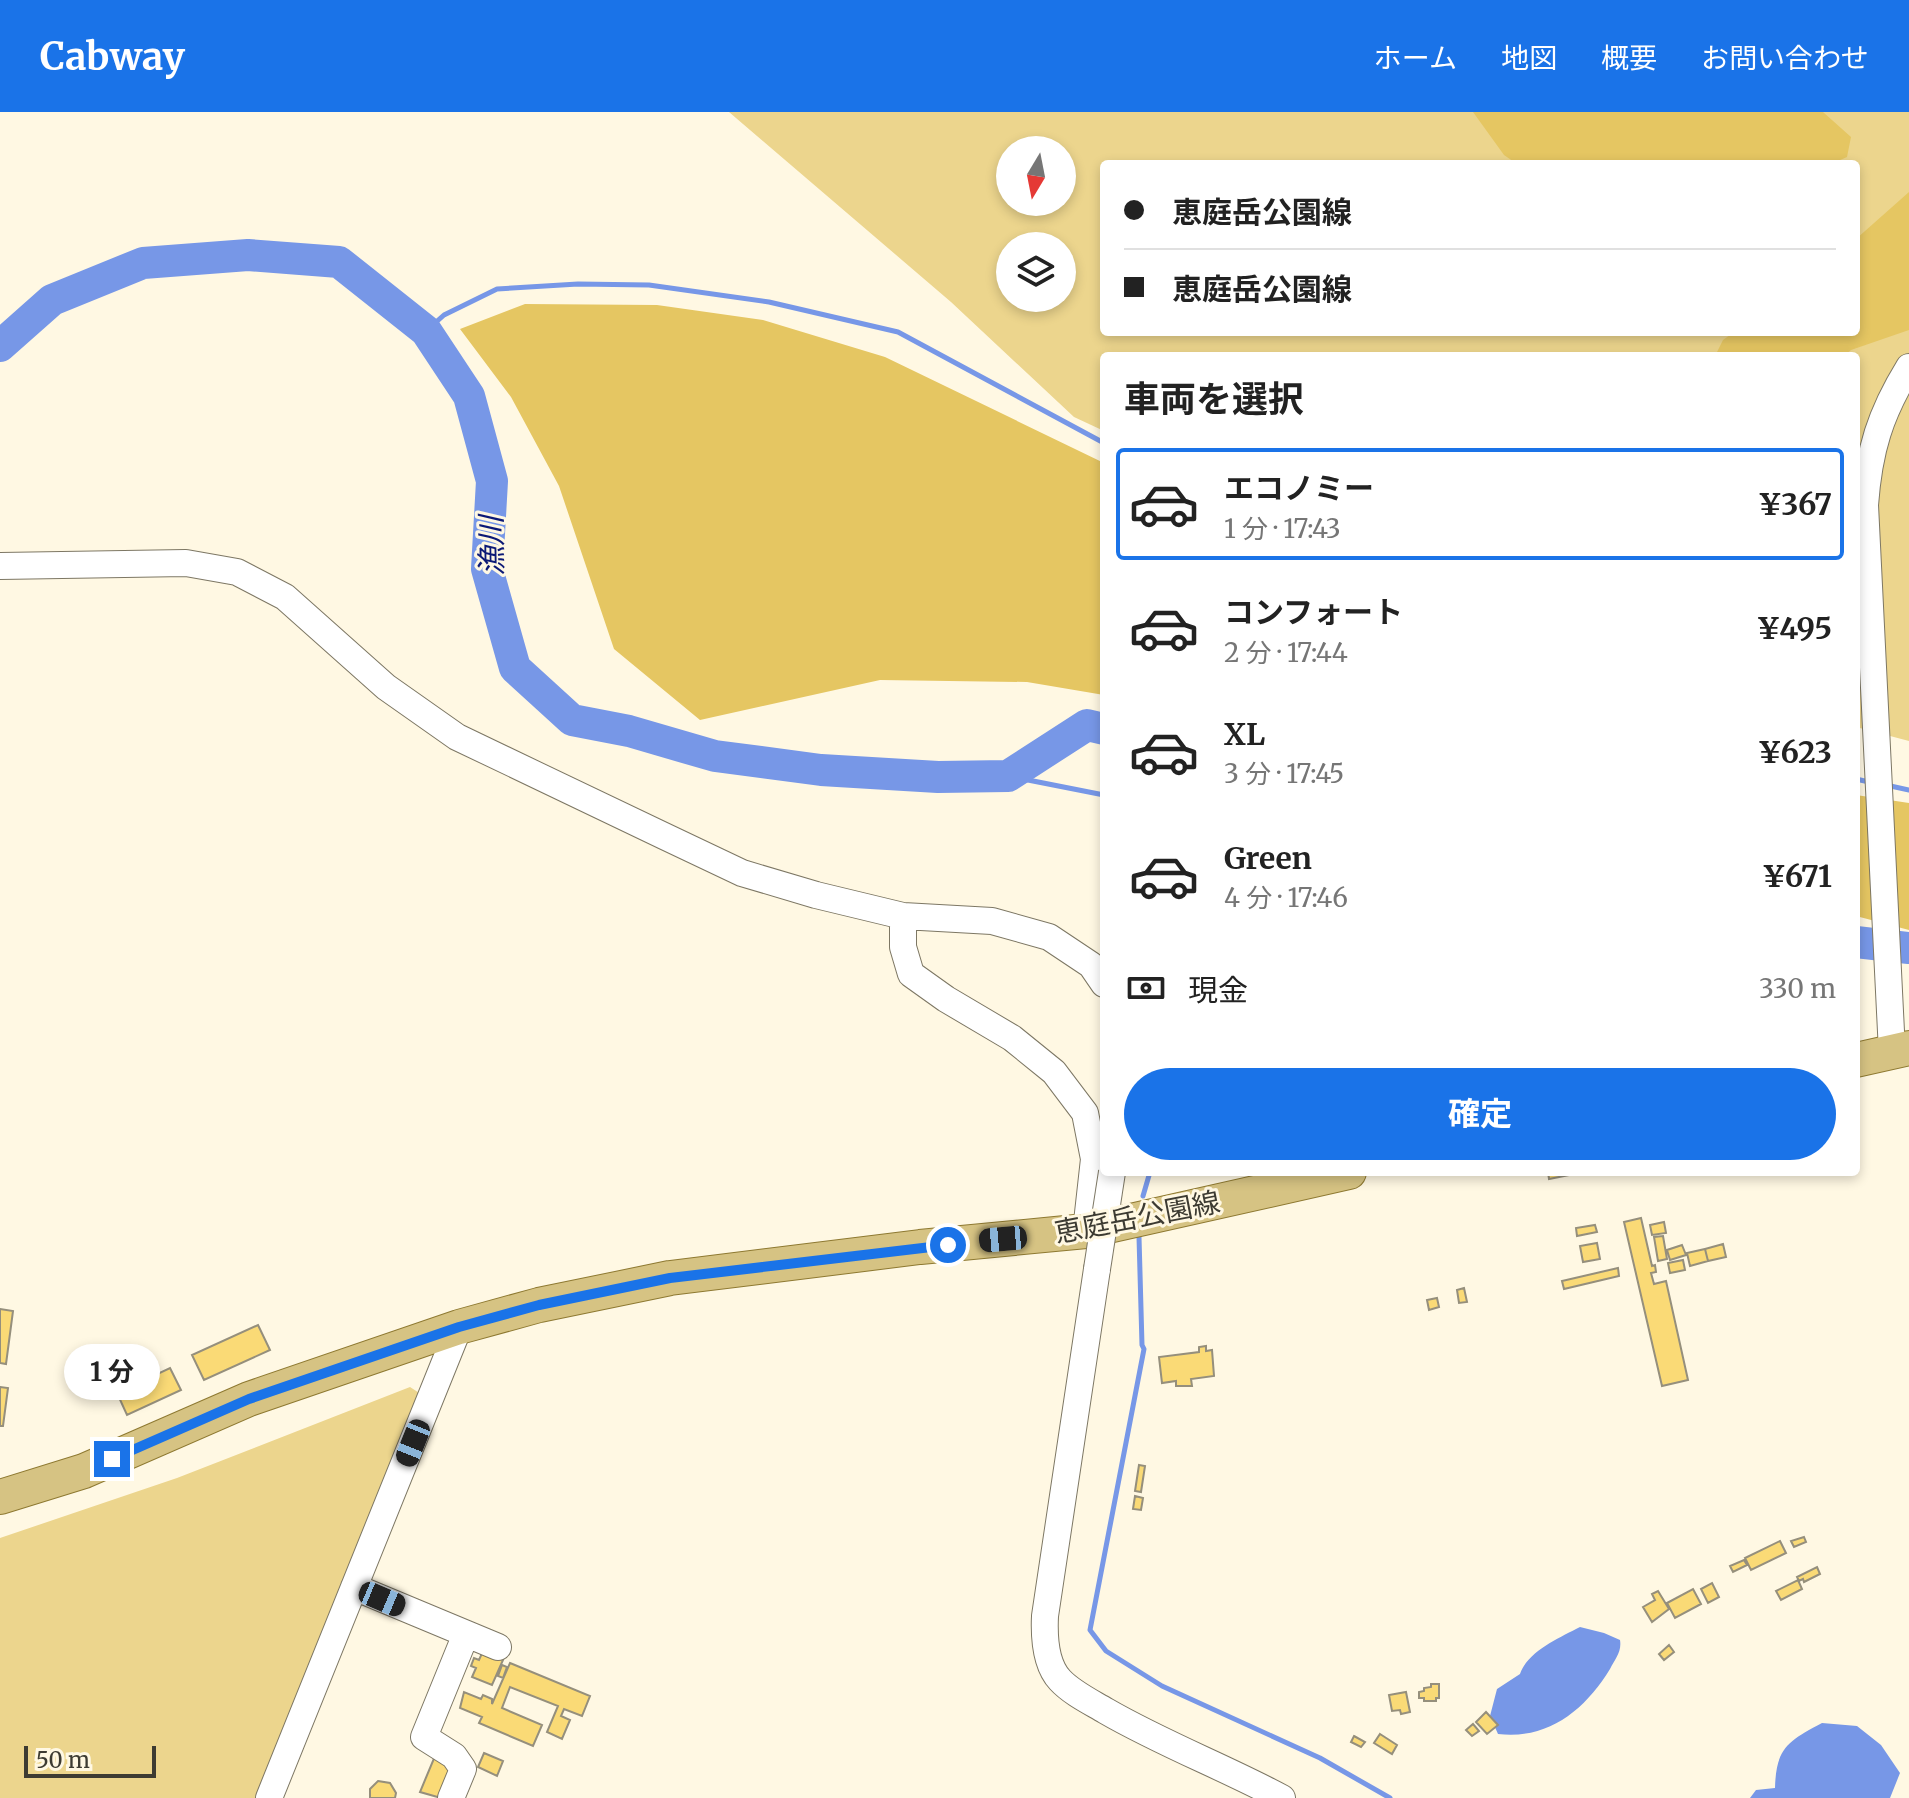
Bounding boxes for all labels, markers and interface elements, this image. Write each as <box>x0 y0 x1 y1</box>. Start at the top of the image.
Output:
text: Cabway <box>40 33 185 80</box>
text: ホーム <box>1374 40 1457 76</box>
text: 地図 <box>1501 40 1557 76</box>
text: 概要 <box>1601 40 1657 76</box>
text: お問い合わせ <box>1701 40 1869 76</box>
north arrow <box>996 136 1076 216</box>
map controls <box>996 136 1076 312</box>
text: 恵庭岳公園線 <box>1172 193 1352 231</box>
button: layers <box>996 232 1076 312</box>
text: 恵庭岳公園線 <box>1172 270 1352 308</box>
text: 車両を選択 <box>1124 377 1304 422</box>
icon: car <box>1128 468 1200 540</box>
text: エコノミー <box>1224 469 1374 507</box>
text: ¥367 <box>1758 485 1832 523</box>
text: 1 分 · 17:43 <box>1224 512 1341 545</box>
water label: 漁川 <box>471 513 511 576</box>
icon: car <box>1128 592 1200 664</box>
text: コンフォート <box>1224 593 1403 631</box>
text: ¥495 <box>1757 609 1832 647</box>
text: 2 分 · 17:44 <box>1224 636 1348 669</box>
text: XL <box>1224 715 1265 753</box>
icon: car <box>1128 716 1200 788</box>
text: ¥623 <box>1758 733 1832 771</box>
text: 3 分 · 17:45 <box>1224 757 1344 790</box>
text: Green <box>1224 839 1312 877</box>
icon: car <box>1128 840 1200 912</box>
text: ¥671 <box>1762 857 1832 895</box>
text: 4 分 · 17:46 <box>1224 881 1348 914</box>
icon: cash <box>1124 966 1168 1010</box>
text: 現金 <box>1188 971 1248 1009</box>
text: 330 m <box>1759 972 1836 1005</box>
button: 確定 <box>1124 1068 1836 1160</box>
street label: 恵庭岳公園線 <box>1051 1183 1223 1251</box>
car <box>978 1225 1028 1253</box>
route start <box>930 1227 966 1263</box>
callout: 1 分 <box>64 1343 160 1399</box>
text: 1 分 <box>90 1355 134 1388</box>
car <box>393 1416 433 1470</box>
route end <box>94 1441 130 1477</box>
car <box>355 1579 409 1619</box>
scale bar <box>24 1742 156 1778</box>
text: 50 m <box>36 1746 90 1774</box>

